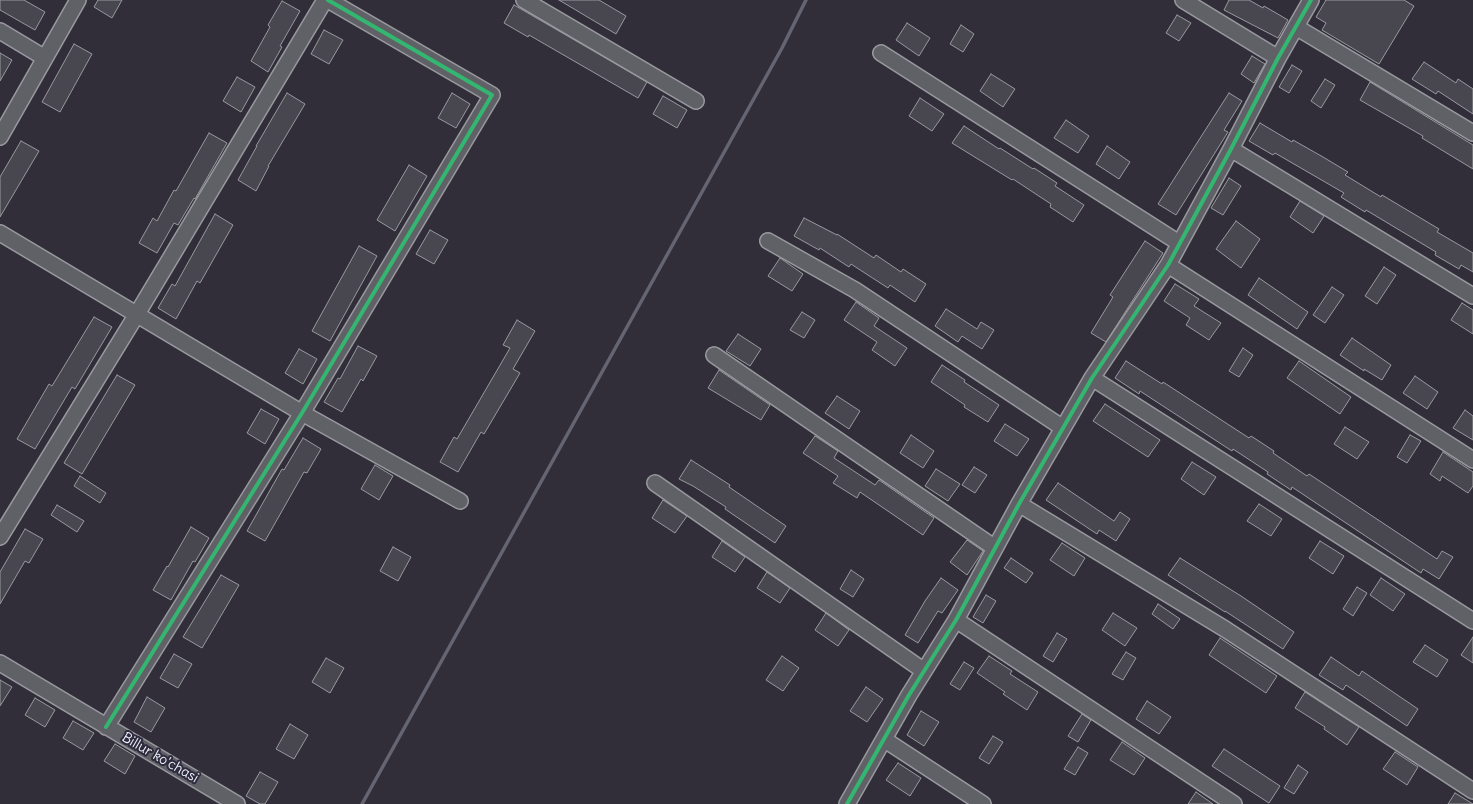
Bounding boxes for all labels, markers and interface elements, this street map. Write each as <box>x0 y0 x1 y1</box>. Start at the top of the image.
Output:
street label: Billur ko'chasi <box>119 729 201 787</box>

